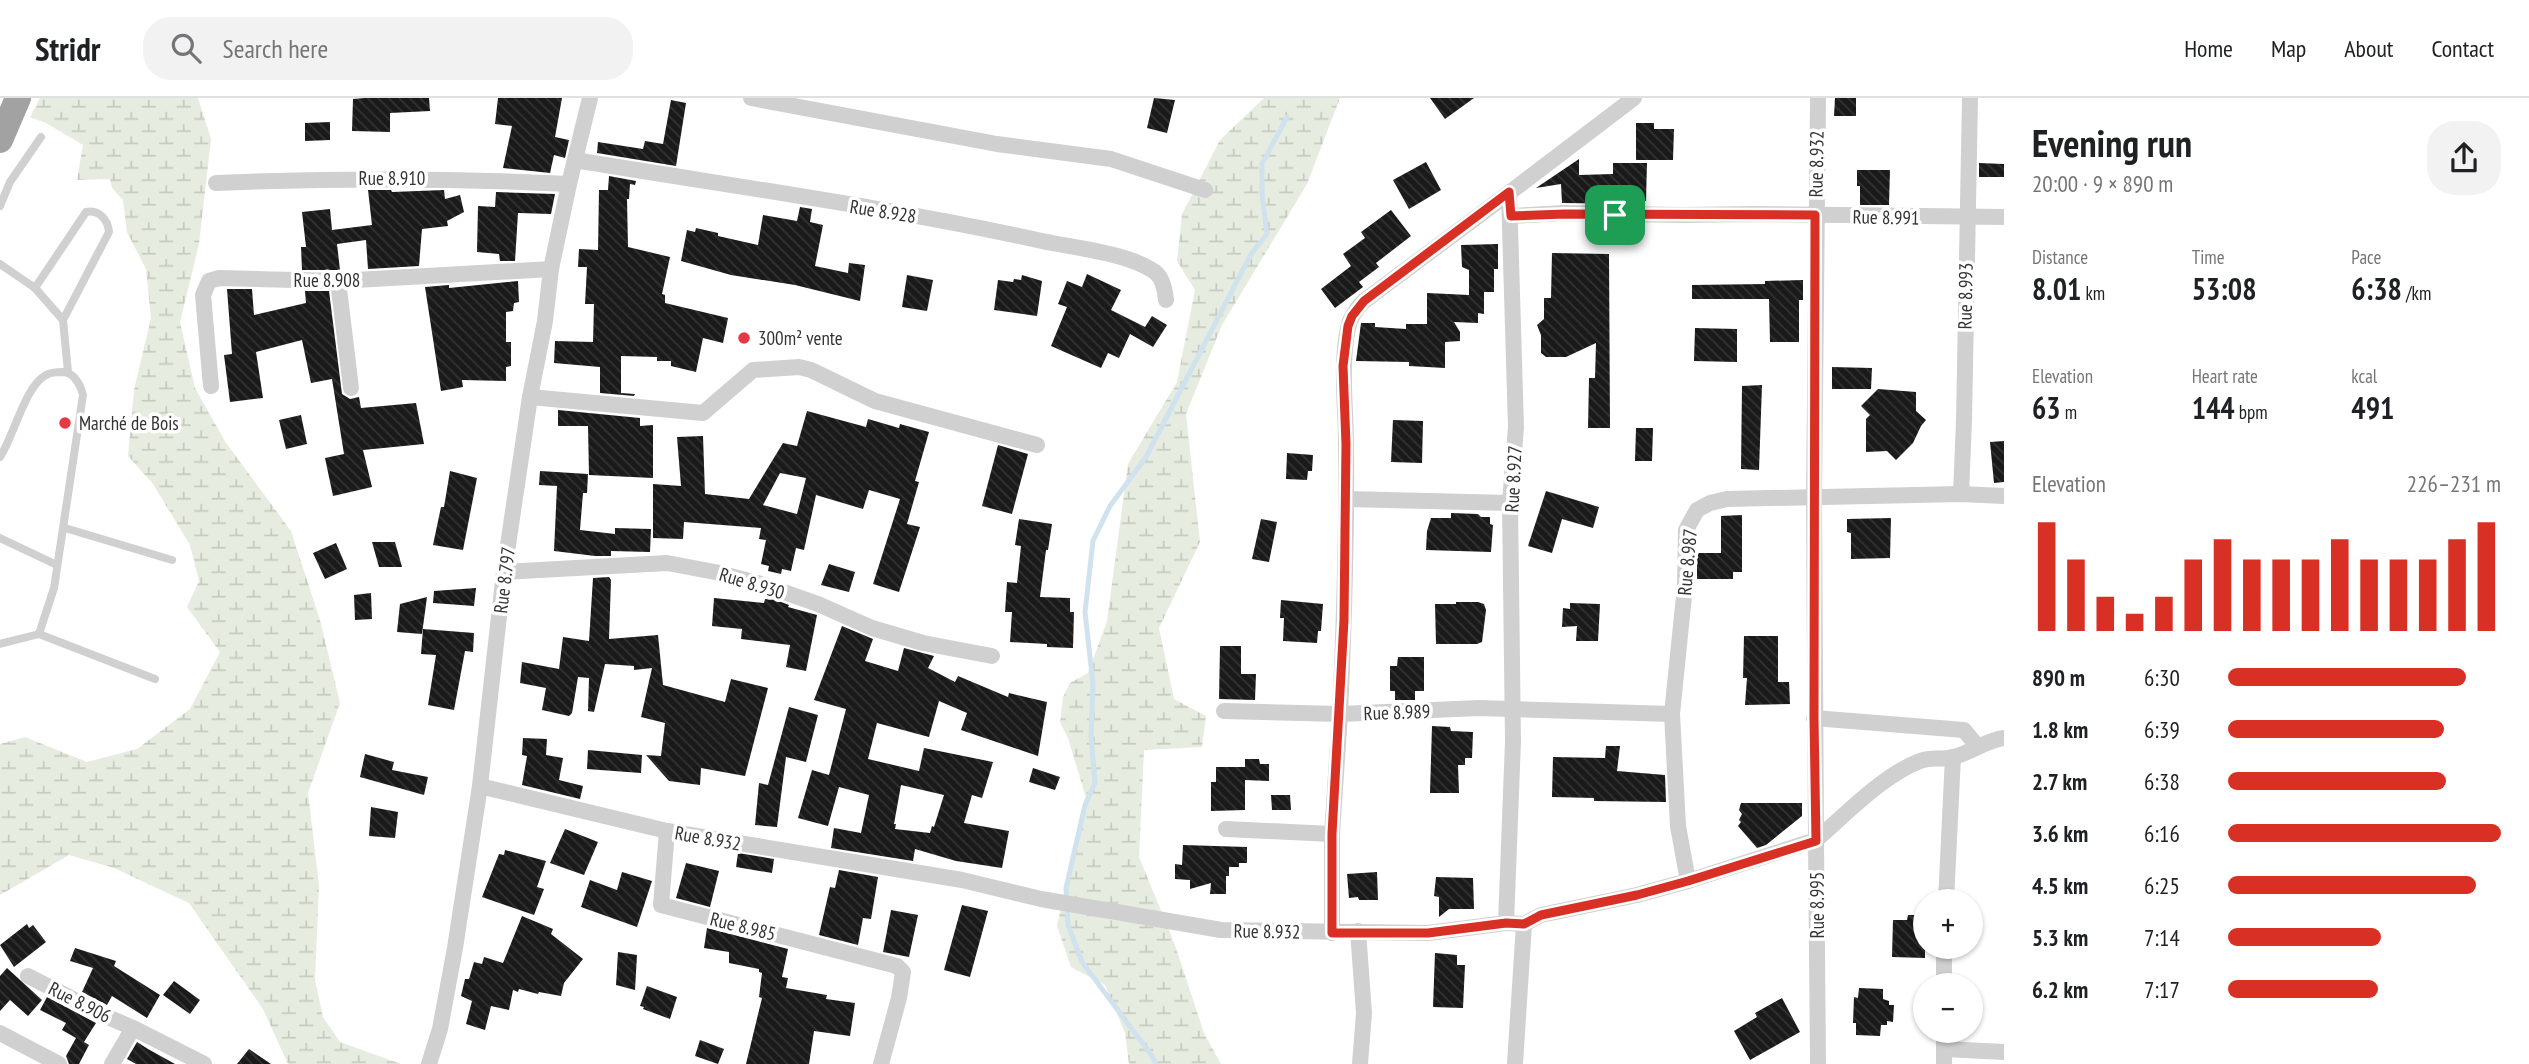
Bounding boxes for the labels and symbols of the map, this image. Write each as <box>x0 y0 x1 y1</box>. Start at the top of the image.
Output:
street label: Rue 8.932 <box>1803 130 1829 198</box>
street label: Rue 8.910 <box>359 166 425 190</box>
pin <box>1585 185 1645 245</box>
street label: Rue 8.928 <box>848 194 918 228</box>
street label: Rue 8.991 <box>1852 204 1920 230</box>
street label: Rue 8.993 <box>1952 262 1978 330</box>
street label: Rue 8.908 <box>294 268 360 292</box>
place label: 300m² vente <box>758 326 843 350</box>
marker: 300m² vente <box>736 330 752 346</box>
place label: Marché de Bois <box>79 411 179 435</box>
marker: Marché de Bois <box>57 415 73 431</box>
street label: Rue 8.927 <box>1499 445 1527 513</box>
street label: Rue 8.987 <box>1672 528 1702 596</box>
street label: Rue 8.797 <box>488 545 520 615</box>
street label: Rue 8.930 <box>717 562 787 604</box>
street label: Rue 8.989 <box>1363 699 1431 725</box>
street label: Rue 8.932 <box>673 820 743 856</box>
street label: Rue 8.995 <box>1805 872 1829 938</box>
street label: Rue 8.985 <box>708 906 778 946</box>
street label: Rue 8.932 <box>1233 918 1301 944</box>
street label: Rue 8.906 <box>45 976 115 1028</box>

